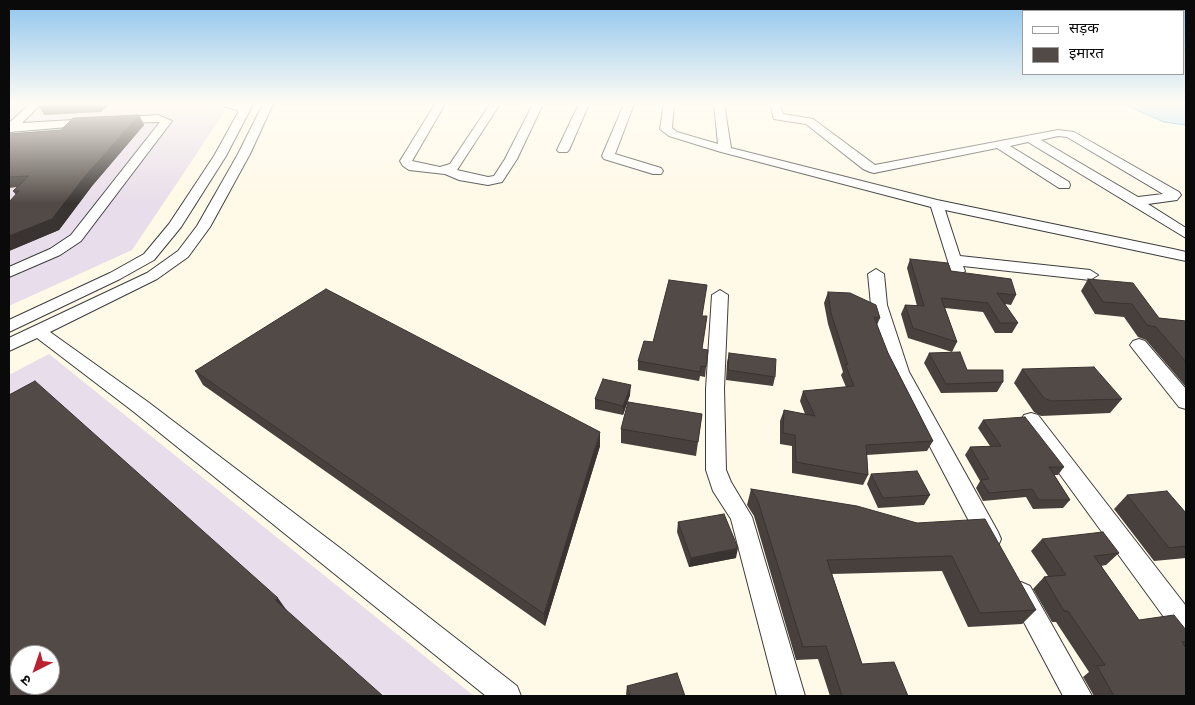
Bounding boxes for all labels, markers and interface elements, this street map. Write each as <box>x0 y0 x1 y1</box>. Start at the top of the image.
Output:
legend <box>1022 10 1185 75</box>
text: सड़क <box>1069 20 1099 36</box>
text: इमारत <box>1069 45 1104 61</box>
north arrow <box>10 645 60 695</box>
text: उ <box>17 672 34 689</box>

